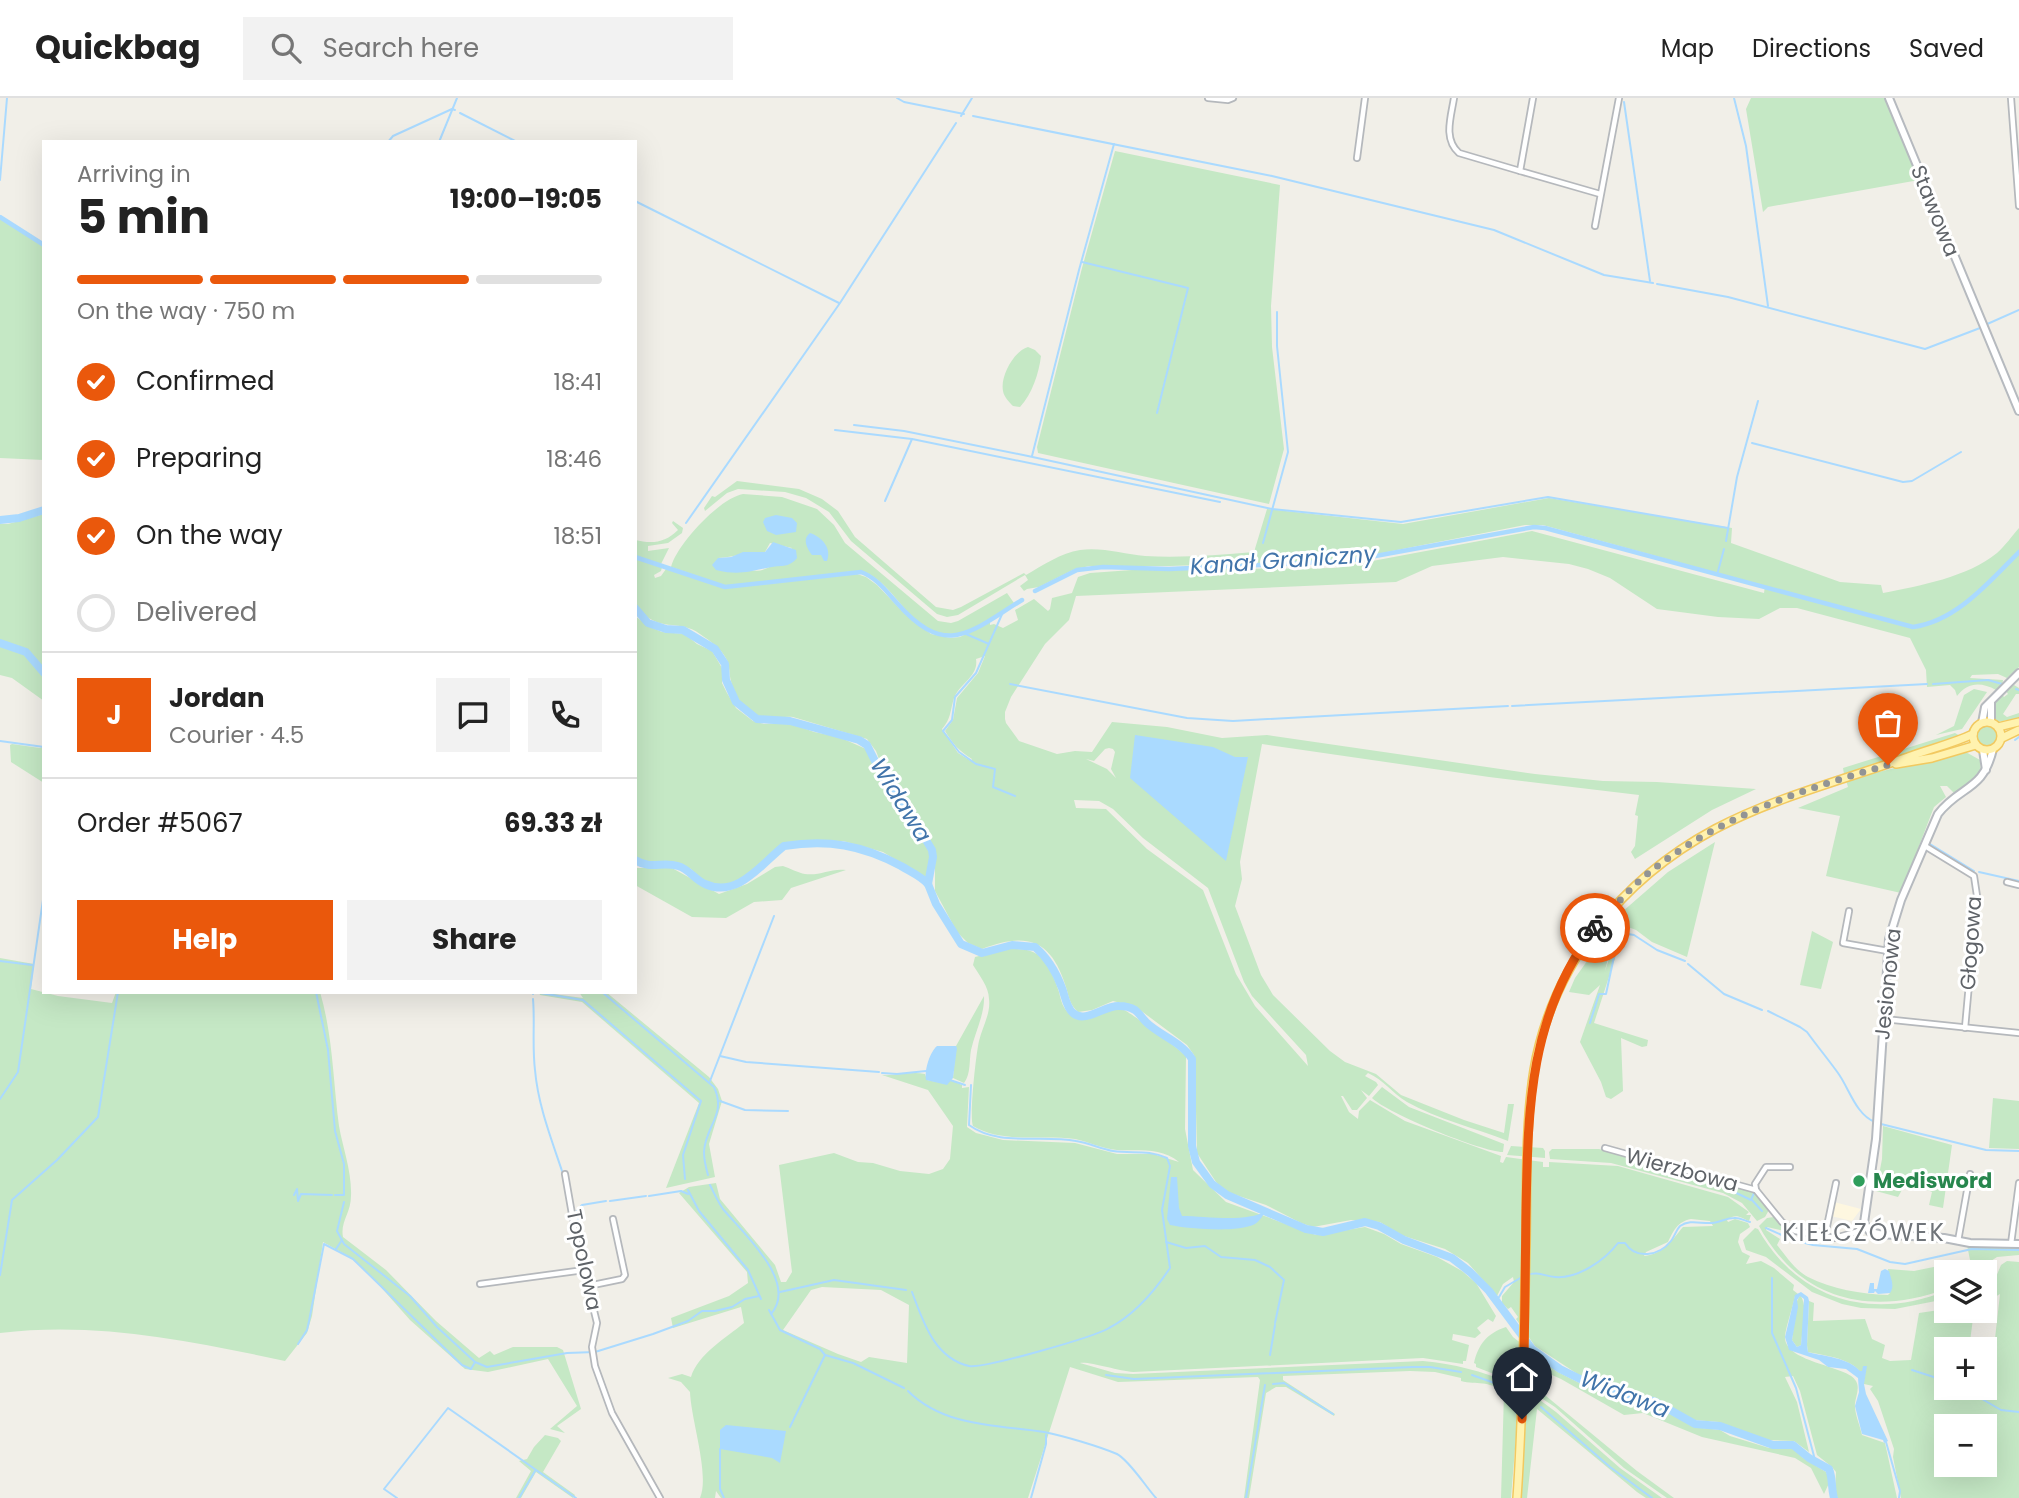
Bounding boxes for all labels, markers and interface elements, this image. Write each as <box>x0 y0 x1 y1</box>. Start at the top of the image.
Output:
search box <box>243 17 733 80</box>
text: Quickbag <box>35 24 201 71</box>
icon: search <box>267 29 305 67</box>
text: Search here <box>323 30 479 66</box>
text: Map <box>1661 32 1714 65</box>
text: Directions <box>1752 32 1871 65</box>
text: Saved <box>1909 32 1984 65</box>
text: Arriving in <box>77 158 191 190</box>
street label: Stawowa <box>1904 161 1967 261</box>
text: 19:00–19:05 <box>450 181 602 217</box>
text: 5 min <box>77 185 210 249</box>
text: On the way · 750 m <box>77 295 295 327</box>
icon: check <box>77 363 115 401</box>
text: Confirmed <box>136 363 274 399</box>
text: 18:41 <box>553 366 602 398</box>
icon: check <box>77 440 115 478</box>
text: Preparing <box>136 440 262 476</box>
text: 18:46 <box>546 443 602 475</box>
icon: check <box>77 517 115 555</box>
text: On the way <box>136 517 283 553</box>
text: 18:51 <box>553 520 602 552</box>
water label: Kanał Graniczny <box>1189 537 1378 582</box>
text: Delivered <box>136 594 257 630</box>
button: chat <box>436 678 510 752</box>
button: phone <box>528 678 602 752</box>
text: Jordan <box>169 680 265 716</box>
pin <box>1858 693 1918 765</box>
text: J <box>106 697 122 733</box>
icon: bag <box>1869 704 1907 742</box>
text: Courier · 4.5 <box>169 719 304 751</box>
water label: Widawa <box>863 752 939 848</box>
text: Order #5067 <box>77 805 243 841</box>
text: 69.33 zł <box>504 805 602 841</box>
courier <box>1560 893 1630 963</box>
street label: Głogowa <box>1953 895 1988 991</box>
button: Help <box>77 900 333 980</box>
button: Share <box>347 900 602 980</box>
icon: bike <box>1576 909 1614 947</box>
street label: Jesionowa <box>1867 927 1908 1041</box>
street label: Wierzbowa <box>1623 1141 1741 1198</box>
place label: Medisword <box>1873 1166 1992 1195</box>
marker: Medisword <box>1851 1173 1867 1189</box>
street label: Topolowa <box>560 1207 609 1313</box>
district label: KIEŁCZÓWEK <box>1782 1216 1946 1249</box>
map controls <box>1934 1260 1997 1477</box>
button: layers <box>1934 1260 1997 1323</box>
button: + <box>1934 1337 1997 1400</box>
pin <box>1492 1347 1552 1419</box>
icon: home <box>1503 1358 1541 1396</box>
water label: Widawa <box>1576 1362 1674 1426</box>
button: − <box>1934 1414 1997 1477</box>

